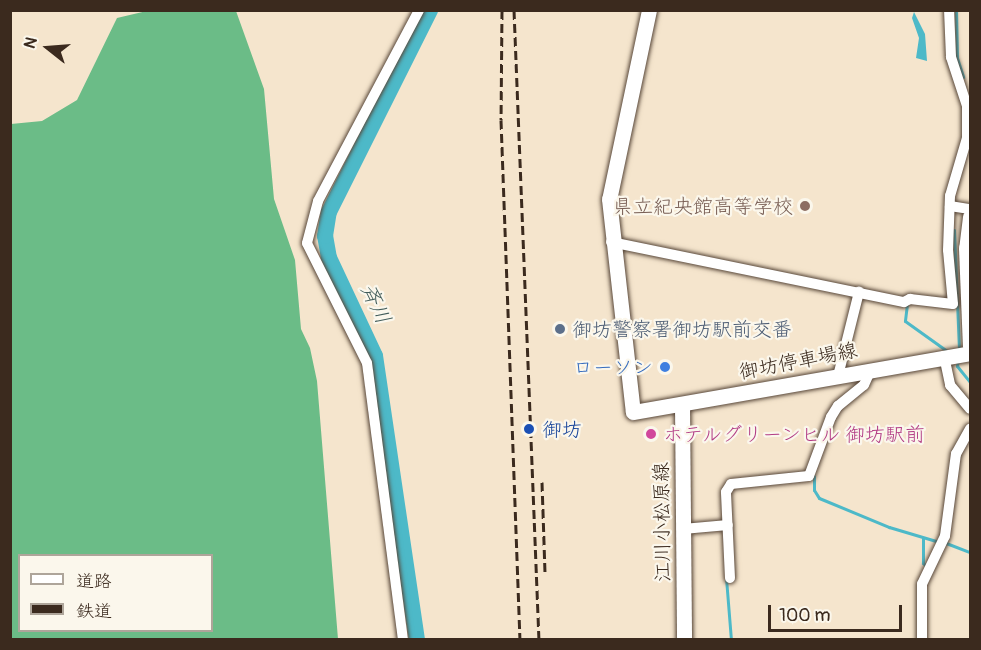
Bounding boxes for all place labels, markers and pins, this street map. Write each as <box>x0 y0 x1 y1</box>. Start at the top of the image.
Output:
place label: 県立紀央館高等学校 <box>613 194 793 218</box>
marker: 県立紀央館高等学校 <box>798 199 812 213</box>
place label: 御坊警察署御坊駅前交番 <box>572 317 792 341</box>
marker: 御坊警察署御坊駅前交番 <box>553 322 567 336</box>
place label: ローソン <box>573 355 653 379</box>
marker: ローソン <box>658 360 672 374</box>
place label: 御坊 <box>542 417 582 441</box>
marker: 御坊 <box>520 420 538 438</box>
place label: ホテルグリーンヒル 御坊駅前 <box>663 422 927 446</box>
marker: ホテルグリーンヒル 御坊駅前 <box>644 427 658 441</box>

